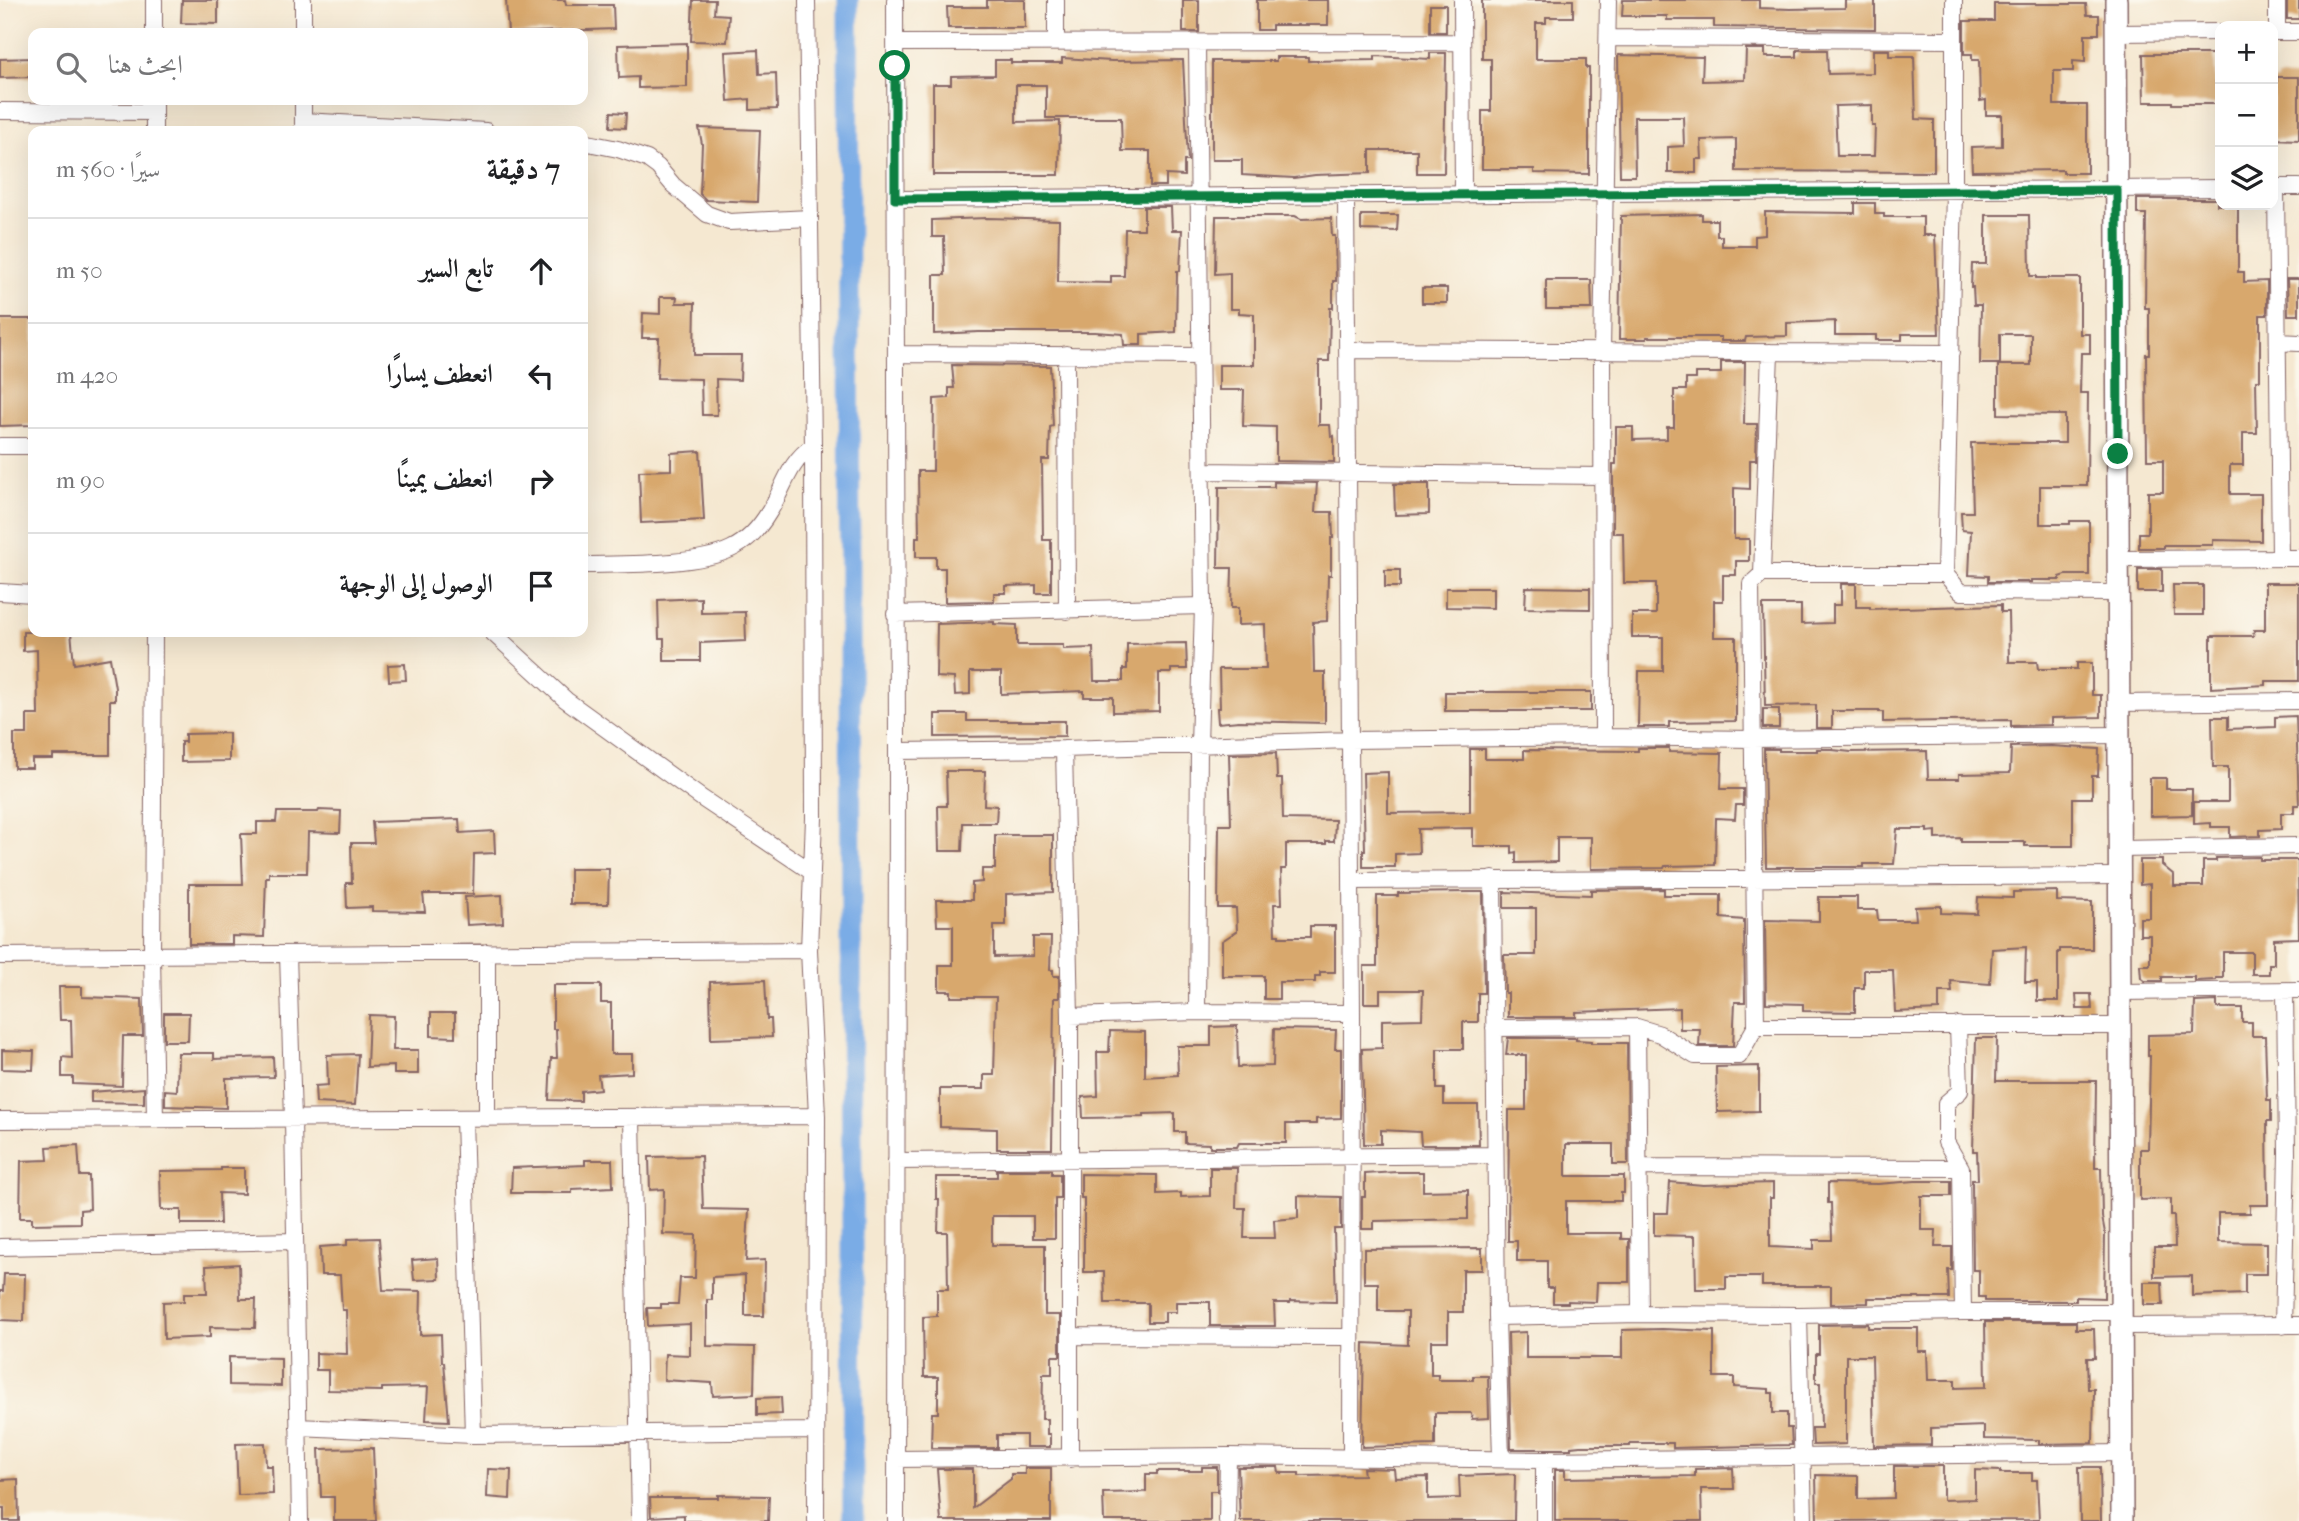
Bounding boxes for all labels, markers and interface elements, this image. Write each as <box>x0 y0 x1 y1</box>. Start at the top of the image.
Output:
map controls <box>2215 21 2278 210</box>
button: + <box>2215 21 2278 84</box>
search box <box>28 28 588 105</box>
icon: search <box>52 48 90 86</box>
text: ابحث هنا <box>108 49 183 80</box>
route start <box>879 50 910 81</box>
button: − <box>2215 84 2278 147</box>
button: layers <box>2215 147 2278 210</box>
text: 7 دقيقة <box>487 152 560 187</box>
text: سيرًا · 560 m <box>56 156 160 183</box>
icon: ahead <box>522 252 560 290</box>
text: تابع السير <box>420 253 493 284</box>
text: 50 m <box>56 257 103 284</box>
icon: left <box>522 357 560 395</box>
text: انعطف يسارًا <box>386 358 493 389</box>
text: 420 m <box>56 362 118 389</box>
route end <box>2102 438 2133 469</box>
icon: right <box>522 462 560 500</box>
text: انعطف يمينًا <box>397 463 493 494</box>
text: 90 m <box>56 467 105 494</box>
icon: arrive <box>522 567 560 605</box>
text: الوصول إلى الوجهة <box>339 568 493 599</box>

